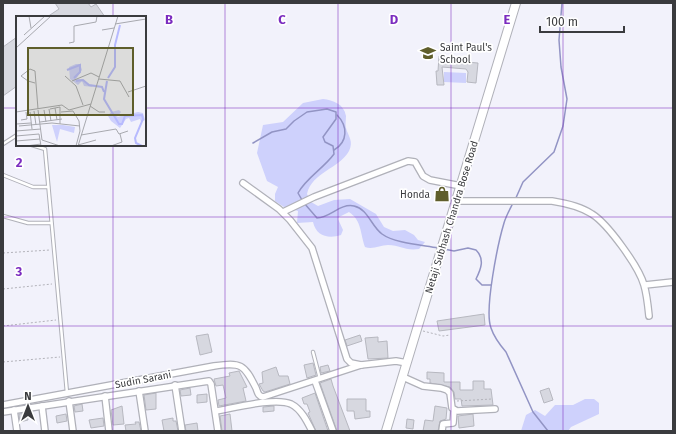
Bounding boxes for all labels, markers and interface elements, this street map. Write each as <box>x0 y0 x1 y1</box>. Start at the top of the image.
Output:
scale bar <box>540 8 624 34</box>
text: B <box>165 12 173 27</box>
text: C <box>278 12 286 27</box>
text: D <box>390 12 399 27</box>
text: E <box>504 12 511 27</box>
text: 100 m <box>546 15 578 29</box>
inset map <box>16 16 146 146</box>
place label: Saint Paul's School <box>440 42 492 66</box>
school or university icon: Saint Paul's School <box>419 44 437 62</box>
street label: Netaji Subhash Chandra Bose Road <box>423 139 481 295</box>
text: 2 <box>16 155 23 170</box>
shop icon: Honda <box>433 185 451 203</box>
place label: Honda <box>400 189 430 201</box>
text: 3 <box>15 264 23 279</box>
street label: Sudin Sarani <box>114 369 173 391</box>
north arrow <box>8 386 48 426</box>
text: N <box>24 390 32 403</box>

